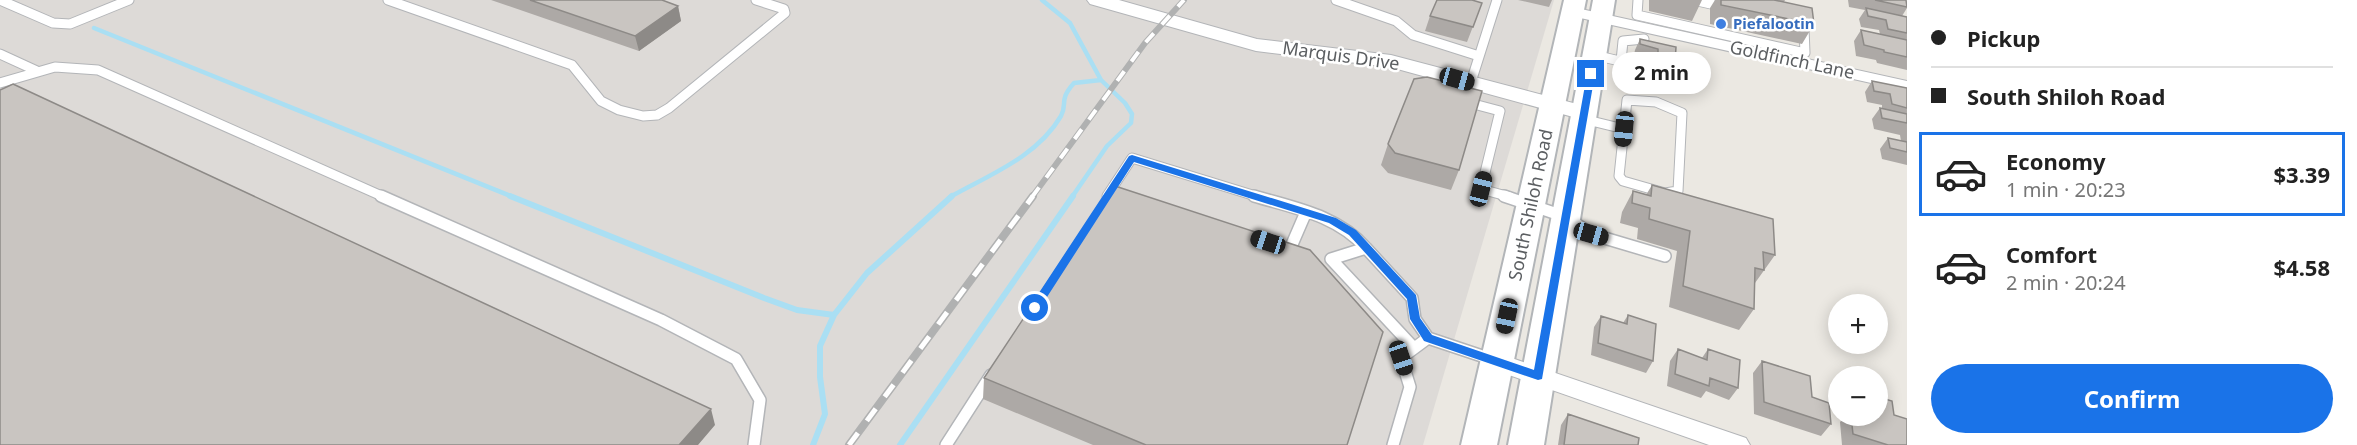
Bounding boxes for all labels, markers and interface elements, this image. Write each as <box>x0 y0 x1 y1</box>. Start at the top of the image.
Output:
place label: Piefalootin <box>1733 13 1815 33</box>
marker: Piefalootin <box>1714 17 1728 31</box>
text: Pickup <box>1967 23 2040 53</box>
street label: Goldfinch Lane <box>1728 34 1857 84</box>
street label: Marquis Drive <box>1281 35 1401 75</box>
callout: 2 min <box>1612 53 1711 95</box>
text: 2 min <box>1634 59 1689 86</box>
route end <box>1577 60 1604 87</box>
car <box>1437 65 1477 93</box>
text: South Shiloh Road <box>1967 81 2165 111</box>
car <box>1613 110 1635 148</box>
street label: South Shiloh Road <box>1502 127 1558 283</box>
text: Economy <box>2006 146 2105 176</box>
icon: car <box>1934 147 1988 201</box>
text: $3.39 <box>2273 159 2330 189</box>
car <box>1468 169 1494 209</box>
text: 1 min · 20:23 <box>2006 176 2126 203</box>
car <box>1571 220 1611 248</box>
car <box>1248 228 1288 256</box>
text: Comfort <box>2006 239 2097 269</box>
icon: car <box>1934 240 1988 294</box>
text: $4.58 <box>2273 252 2330 282</box>
text: 2 min · 20:24 <box>2006 269 2126 296</box>
route start <box>1021 294 1048 321</box>
map controls <box>1828 294 1888 426</box>
button: + <box>1828 294 1888 354</box>
car <box>1494 297 1520 335</box>
car <box>1387 338 1415 378</box>
button: Confirm <box>1931 364 2333 433</box>
button: − <box>1828 366 1888 426</box>

